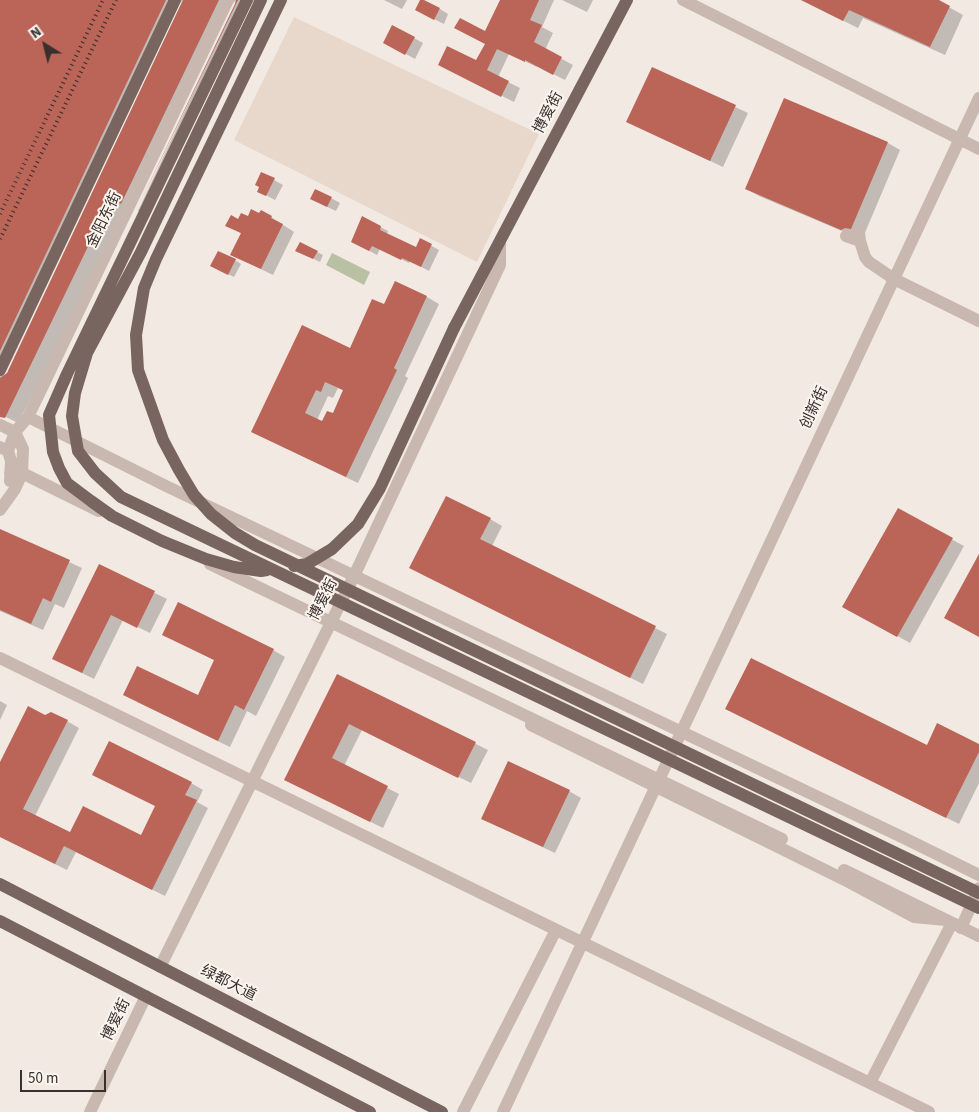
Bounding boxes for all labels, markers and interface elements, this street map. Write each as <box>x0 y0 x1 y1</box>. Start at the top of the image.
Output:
north arrow <box>20 20 70 70</box>
text: N <box>27 22 46 44</box>
street label: 博爱街 <box>530 89 568 137</box>
street label: 金阳东街 <box>84 189 126 251</box>
street label: 创新街 <box>797 384 833 432</box>
street label: 博爱街 <box>306 576 342 624</box>
street label: 绿都大道 <box>197 962 259 1006</box>
street label: 博爱街 <box>99 996 135 1044</box>
scale bar <box>22 1060 109 1092</box>
text: 50 m <box>28 1068 58 1089</box>

